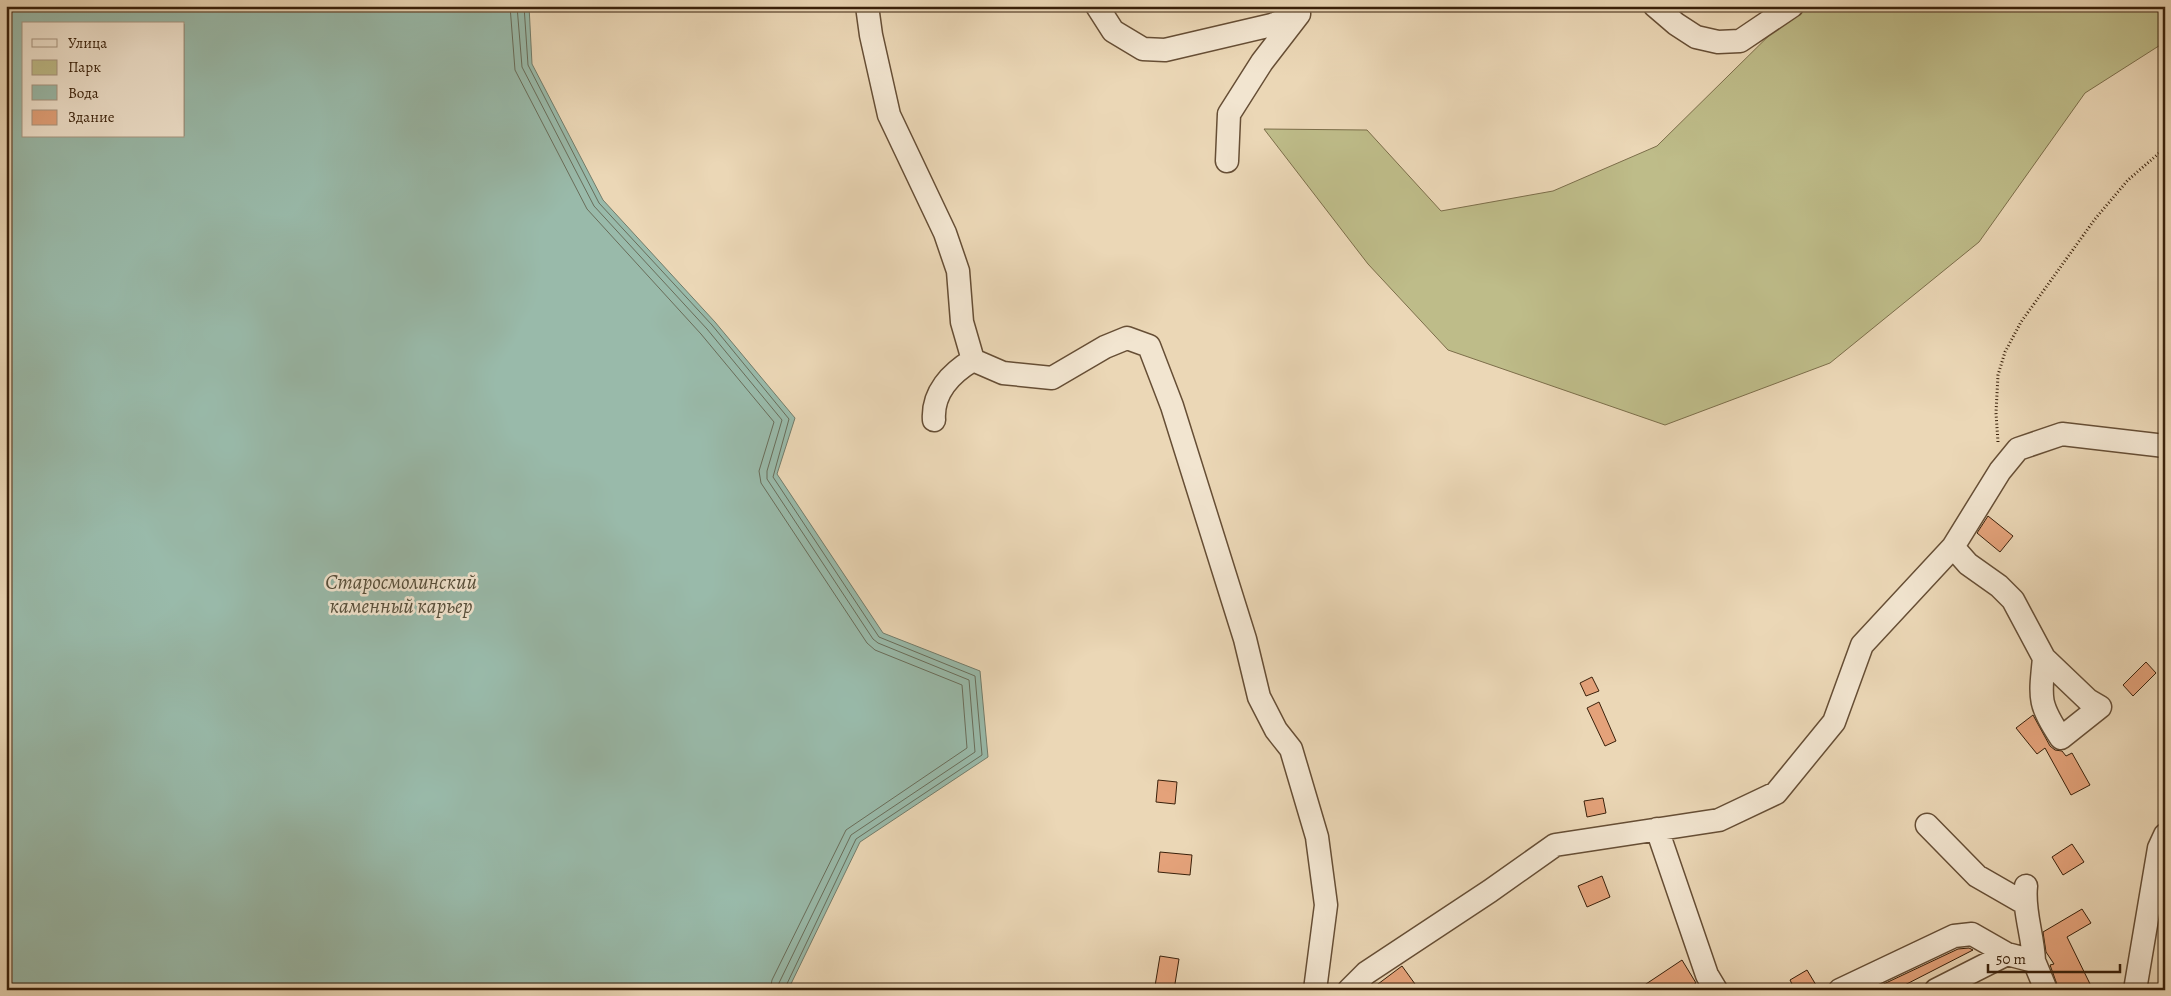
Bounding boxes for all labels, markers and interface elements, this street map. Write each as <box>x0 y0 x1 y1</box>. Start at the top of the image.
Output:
legend <box>22 22 185 138</box>
text: Улица <box>68 33 107 53</box>
text: Парк <box>68 57 101 77</box>
text: Вода <box>68 83 99 103</box>
text: Здание <box>68 107 115 127</box>
water label: Старосмолинский каменный карьер <box>325 568 477 620</box>
scale bar <box>1988 941 2121 973</box>
text: 50 m <box>1996 949 2026 969</box>

